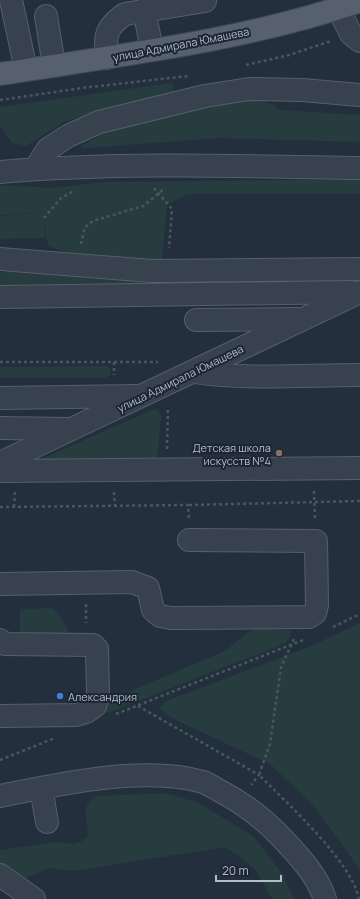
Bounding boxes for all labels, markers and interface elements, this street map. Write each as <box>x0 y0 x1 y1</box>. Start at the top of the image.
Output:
street label: улица Адмирала Юмашева <box>112 23 250 65</box>
street label: улица Адмирала Юмашева <box>114 341 246 415</box>
place label: Детская школа искусств №4 <box>192 440 271 468</box>
marker: Детская школа искусств №4 <box>274 448 284 458</box>
place label: Александрия <box>68 689 137 704</box>
marker: Александрия <box>55 691 65 701</box>
scale bar <box>216 857 281 883</box>
text: 20 m <box>222 862 249 879</box>

